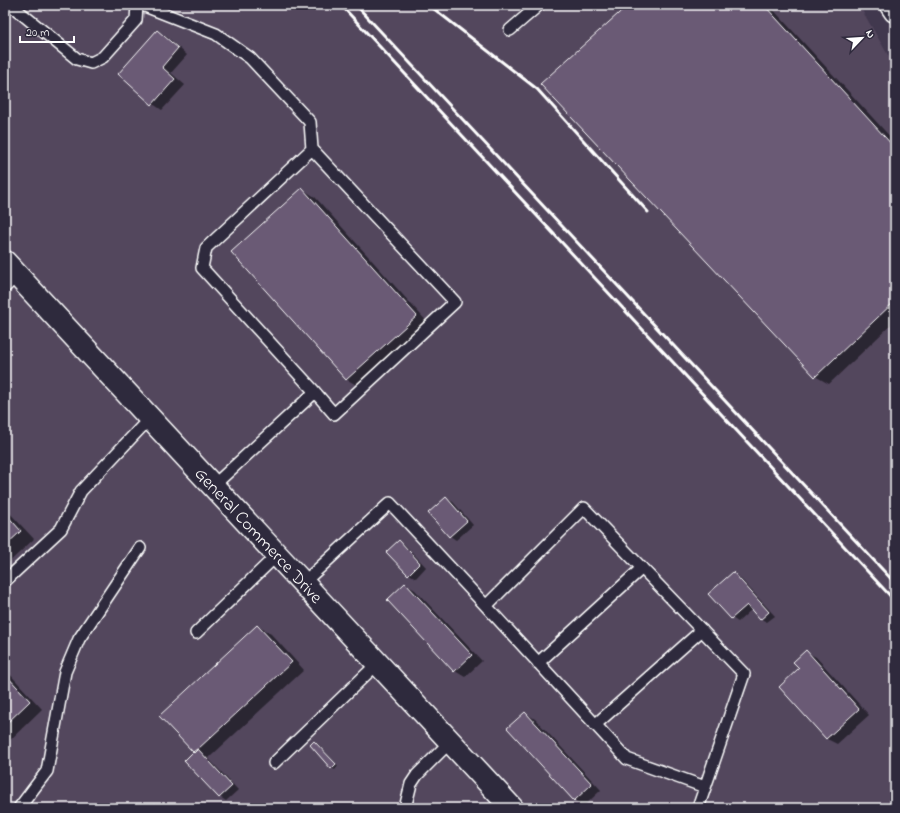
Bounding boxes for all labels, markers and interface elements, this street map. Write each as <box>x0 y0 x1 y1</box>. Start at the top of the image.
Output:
scale bar <box>20 18 74 44</box>
north arrow <box>842 18 882 58</box>
text: 20 m <box>26 24 49 42</box>
text: N <box>861 27 879 41</box>
street label: General Commerce Drive <box>187 462 328 611</box>

